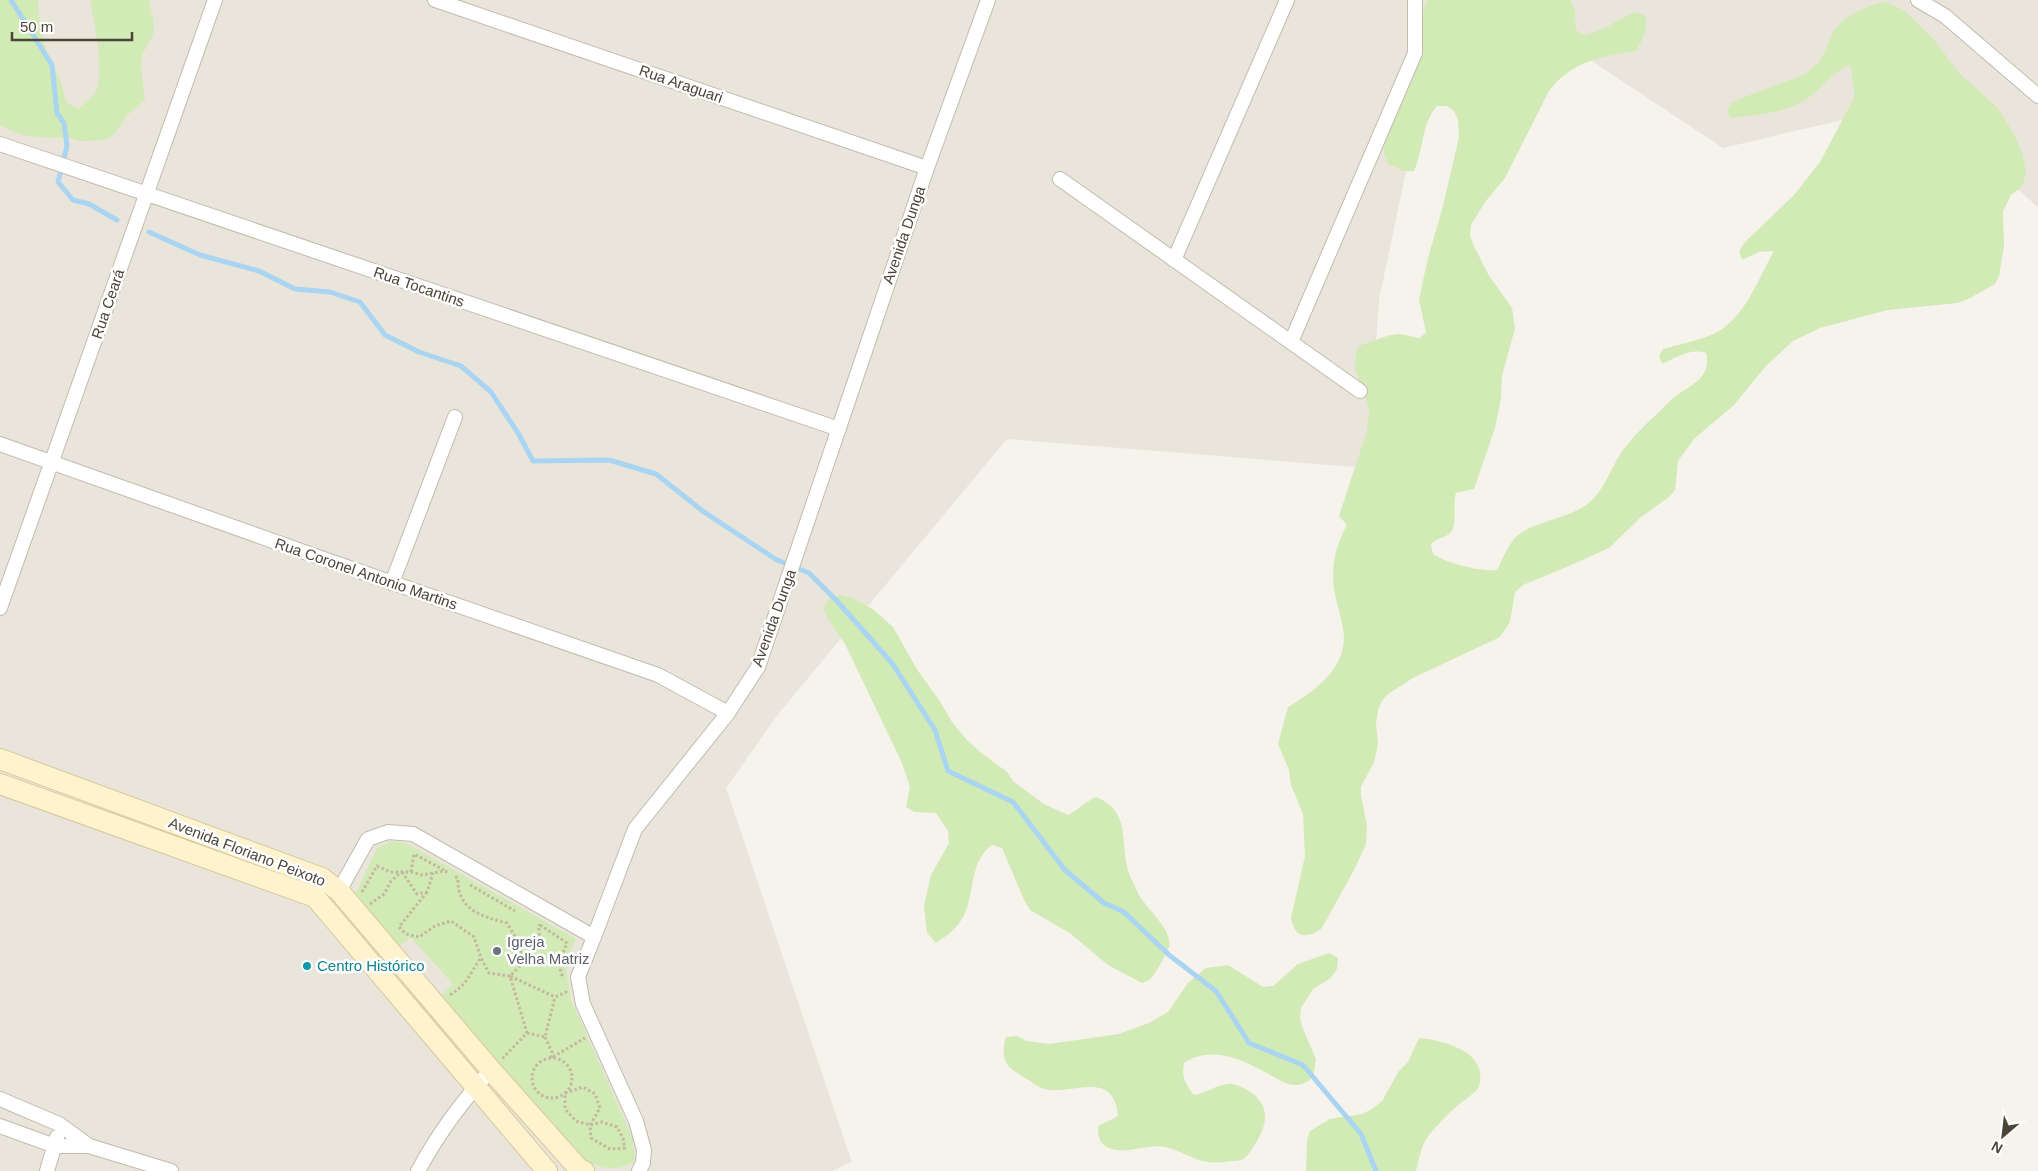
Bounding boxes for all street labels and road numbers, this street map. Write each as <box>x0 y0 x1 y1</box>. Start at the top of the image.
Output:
street label: Rua Araguari <box>637 61 725 106</box>
street label: Avenida Dunga <box>879 183 928 286</box>
street label: Rua Tocantins <box>372 263 467 310</box>
street label: Rua Ceará <box>88 266 128 341</box>
street label: Rua Coronel Antonio Martins <box>273 534 460 613</box>
street label: Avenida Dunga <box>748 566 799 669</box>
street label: Avenida Floriano Peixoto <box>166 814 328 889</box>

